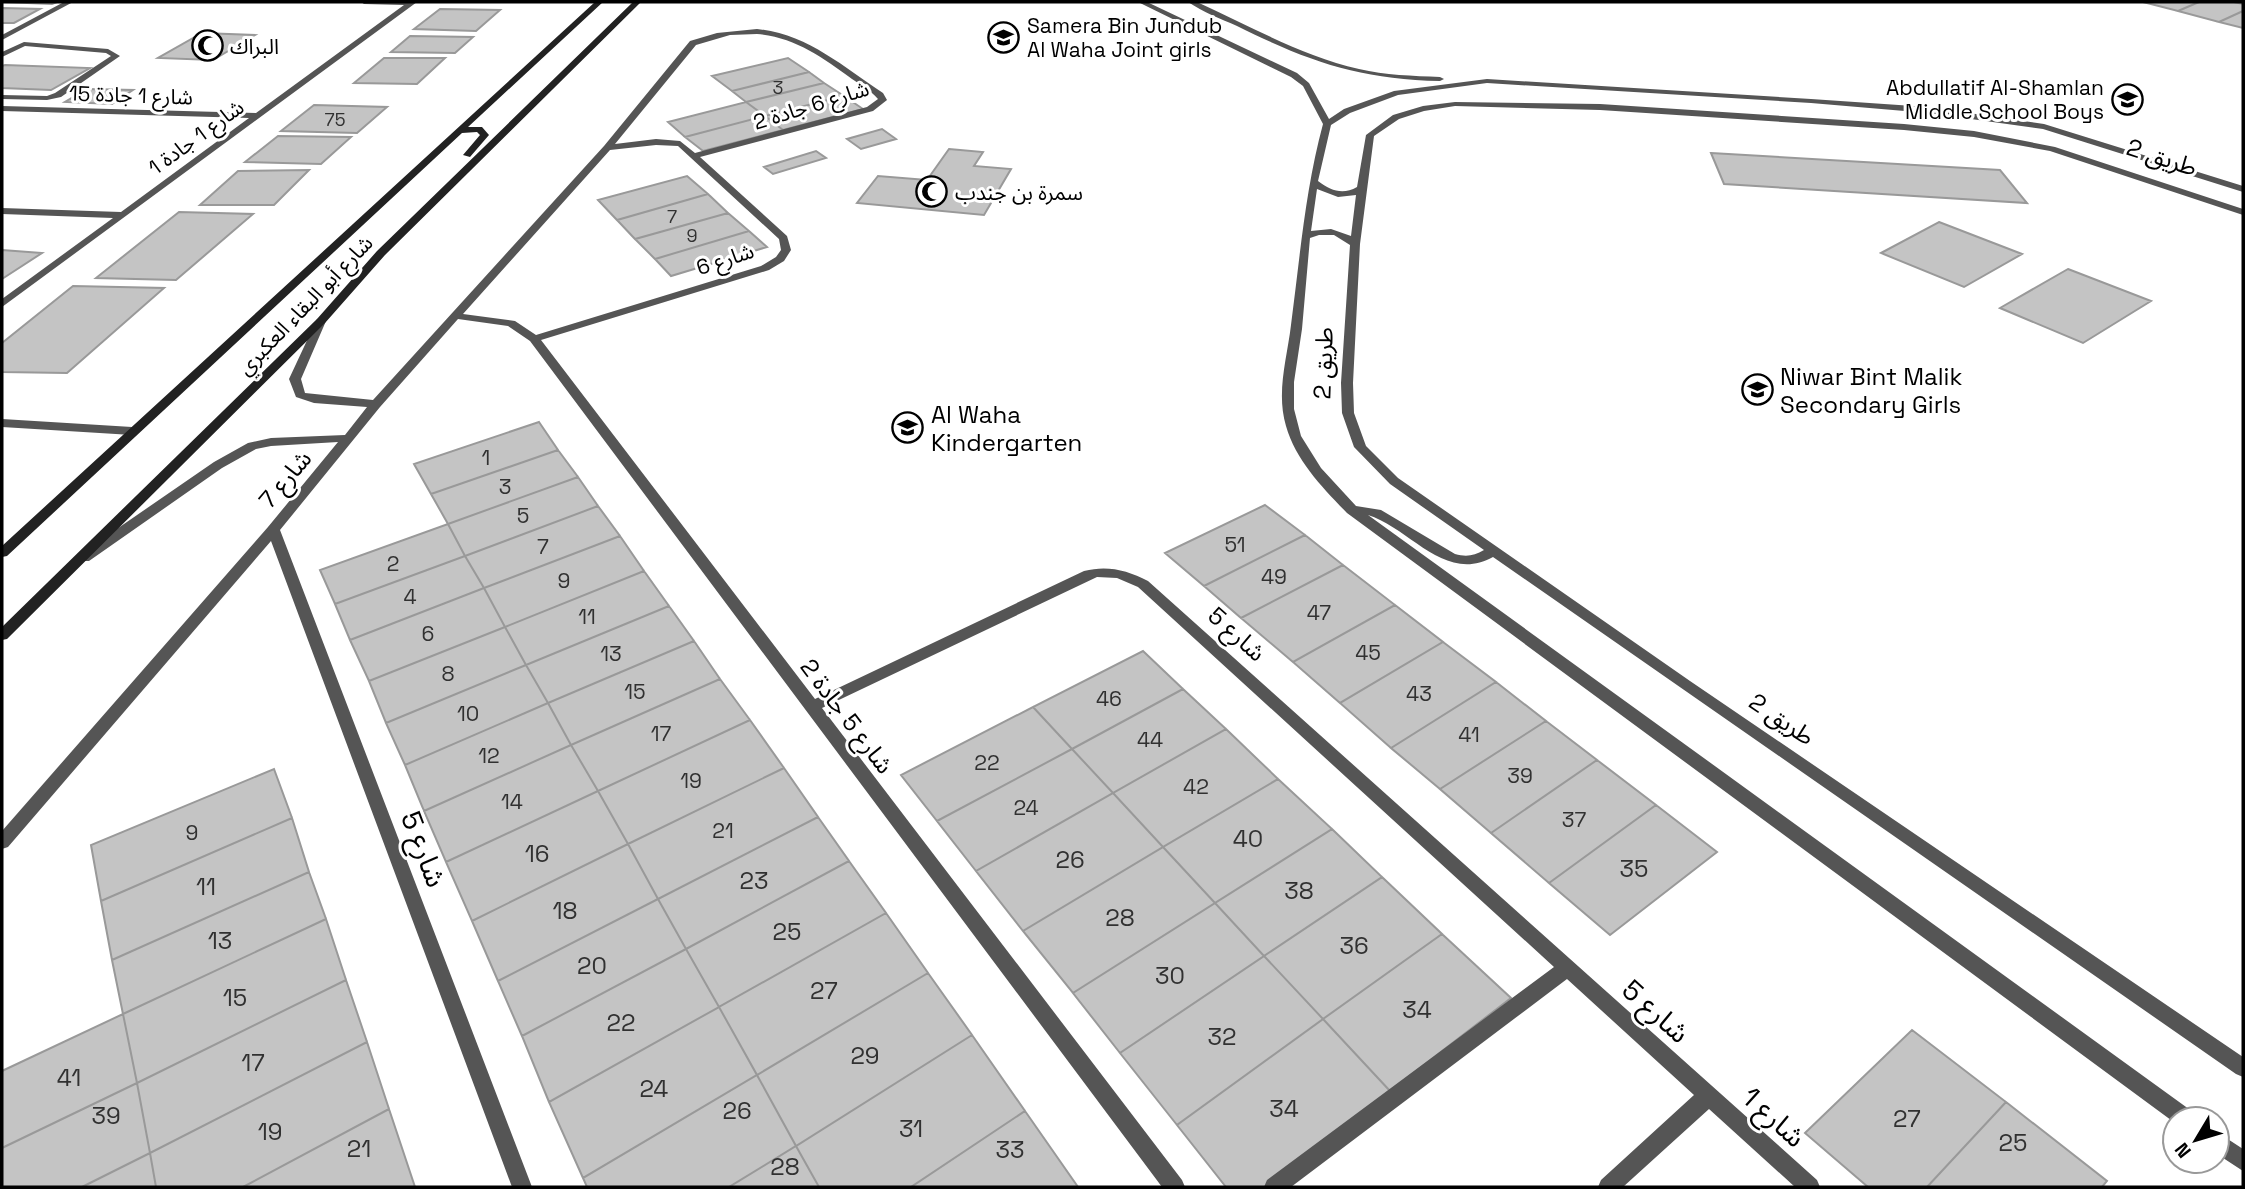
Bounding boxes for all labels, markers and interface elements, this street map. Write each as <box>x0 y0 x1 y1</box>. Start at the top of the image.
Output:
place label: Samera Bin Jundub Al Waha Joint girls <box>1027 12 1222 63</box>
school or university icon: Samera Bin Jundub Al Waha Joint girls <box>987 20 1021 54</box>
mosque icon: البراك <box>190 29 224 63</box>
place label: البراك <box>230 33 279 60</box>
place label: Abdullatif Al-Shamlan Middle School Boys <box>1886 74 2104 125</box>
street label: شارع 6 جادة 2 <box>750 75 873 137</box>
house number: 3 <box>773 76 783 99</box>
street label: شارع 1 جادة 15 <box>68 79 194 113</box>
school or university icon: Abdullatif Al-Shamlan Middle School Boys <box>2110 82 2144 116</box>
street label: شارع 1 جادة 1 <box>143 93 250 182</box>
house number: 75 <box>325 108 345 131</box>
street label: طريق 2 <box>2123 131 2201 183</box>
mosque icon: سمرة بن جندب <box>915 175 949 209</box>
place label: سمرة بن جندب <box>955 179 1083 206</box>
house number: 7 <box>667 205 677 228</box>
house number: 9 <box>686 224 698 247</box>
street label: شارع أبو البقاء العكبري <box>231 229 381 383</box>
street label: شارع 6 <box>693 237 758 283</box>
street label: طريق 2 <box>1306 326 1340 400</box>
place label: Niwar Bint Malik Secondary Girls <box>1780 361 1962 420</box>
school or university icon: Niwar Bint Malik Secondary Girls <box>1740 373 1774 407</box>
place label: Al Waha Kindergarten <box>931 399 1082 458</box>
school or university icon: Al Waha Kindergarten <box>891 411 925 445</box>
street label: شارع 7 <box>252 444 320 516</box>
house number: 1 <box>482 444 490 471</box>
house number: 3 <box>499 473 511 500</box>
house number: 5 <box>517 502 529 529</box>
house number: 51 <box>1224 531 1246 558</box>
house number: 7 <box>537 533 549 560</box>
house number: 2 <box>387 550 399 577</box>
house number: 49 <box>1261 563 1287 590</box>
house number: 9 <box>558 567 570 594</box>
house number: 4 <box>403 583 417 610</box>
house number: 47 <box>1307 599 1331 626</box>
street label: شارع 5 <box>1200 600 1272 670</box>
house number: 11 <box>578 603 596 630</box>
house number: 6 <box>422 620 434 647</box>
house number: 45 <box>1355 639 1381 666</box>
house number: 13 <box>600 640 622 667</box>
street label: شارع 5 جادة 2 <box>792 652 900 781</box>
house number: 8 <box>441 660 455 687</box>
house number: 15 <box>624 678 646 705</box>
house number: 43 <box>1406 680 1432 707</box>
house number: 46 <box>1096 685 1122 712</box>
street label: طريق 2 <box>1743 686 1821 752</box>
house number: 10 <box>457 700 479 727</box>
house number: 17 <box>651 720 671 747</box>
house number: 41 <box>1458 721 1480 748</box>
house number: 44 <box>1137 726 1163 753</box>
house number: 12 <box>478 742 500 769</box>
house number: 22 <box>974 749 1000 776</box>
house number: 39 <box>1507 762 1533 789</box>
house number: 19 <box>680 767 702 794</box>
house number: 42 <box>1183 773 1209 800</box>
house number: 14 <box>501 788 523 815</box>
house number: 24 <box>1013 794 1039 821</box>
street label: شارع 5 <box>390 806 455 893</box>
house number: 37 <box>1562 806 1586 833</box>
house number: 21 <box>712 817 734 844</box>
house number: 9 <box>186 819 198 846</box>
house number: 40 <box>1233 823 1263 854</box>
house number: 16 <box>525 838 549 869</box>
house number: 26 <box>1055 844 1085 875</box>
house number: 35 <box>1620 853 1648 884</box>
house number: 23 <box>740 865 768 896</box>
house number: 11 <box>196 871 216 902</box>
house number: 38 <box>1284 875 1314 906</box>
house number: 18 <box>553 895 577 926</box>
house number: 28 <box>1105 902 1135 933</box>
house number: 25 <box>773 916 801 947</box>
house number: 13 <box>208 925 232 956</box>
house number: 36 <box>1339 930 1369 961</box>
house number: 20 <box>577 950 607 981</box>
house number: 30 <box>1155 960 1185 991</box>
street label: شارع 5 <box>1613 971 1697 1053</box>
house number: 27 <box>810 975 838 1006</box>
house number: 15 <box>223 982 247 1013</box>
house number: 34 <box>1402 994 1432 1025</box>
house number: 22 <box>607 1007 635 1038</box>
house number: 32 <box>1208 1021 1236 1052</box>
house number: 29 <box>850 1040 880 1071</box>
house number: 17 <box>241 1047 265 1078</box>
house number: 41 <box>57 1062 81 1093</box>
house number: 24 <box>640 1073 668 1104</box>
street label: شارع 1 <box>1733 1079 1813 1157</box>
house number: 34 <box>1269 1093 1299 1124</box>
house number: 26 <box>722 1095 752 1126</box>
house number: 39 <box>91 1100 121 1131</box>
house number: 27 <box>1893 1103 1921 1134</box>
north arrow <box>2161 1105 2231 1175</box>
house number: 31 <box>899 1113 923 1144</box>
house number: 19 <box>258 1116 282 1147</box>
house number: 25 <box>1999 1127 2027 1158</box>
house number: 21 <box>347 1133 371 1164</box>
house number: 33 <box>996 1134 1025 1165</box>
text: N <box>2169 1137 2197 1163</box>
house number: 28 <box>770 1151 800 1182</box>

